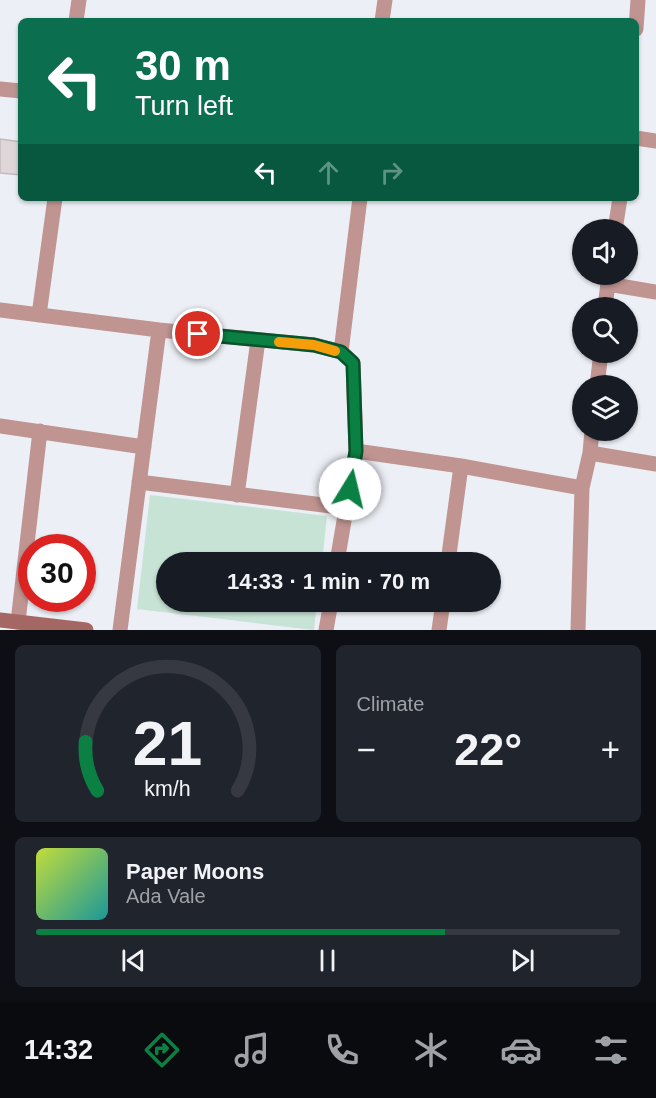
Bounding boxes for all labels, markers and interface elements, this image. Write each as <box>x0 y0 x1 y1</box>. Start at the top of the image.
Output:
icon: left <box>36 42 114 120</box>
text: 30 m <box>135 42 231 89</box>
text: Turn left <box>135 91 233 121</box>
icon: left <box>249 156 282 189</box>
icon: ahead <box>312 156 345 189</box>
icon: right <box>375 156 408 189</box>
map controls <box>572 219 638 441</box>
button: sound <box>572 219 638 285</box>
button: search <box>572 297 638 363</box>
pin <box>172 308 223 359</box>
icon: arrive <box>181 317 214 350</box>
button: layers <box>572 375 638 441</box>
position arrow <box>318 457 382 521</box>
speed limit sign: 30 <box>18 534 96 612</box>
text: 14:33 · 1 min · 70 m <box>227 569 430 594</box>
text: Climate <box>357 693 424 715</box>
text: 21 <box>133 709 202 778</box>
text: 22° <box>454 724 522 775</box>
text: − <box>357 731 376 768</box>
text: + <box>601 731 620 768</box>
text: km/h <box>145 777 191 801</box>
text: Paper Moons <box>126 859 264 884</box>
text: Ada Vale <box>126 885 206 907</box>
icon: previous <box>117 944 150 977</box>
icon: pause <box>311 944 344 977</box>
icon: next <box>506 944 539 977</box>
icon: directions <box>141 1029 183 1071</box>
icon: music <box>231 1029 273 1071</box>
icon: phone <box>321 1029 363 1071</box>
icon: climate <box>410 1029 452 1071</box>
icon: car <box>500 1029 542 1071</box>
icon: filters <box>590 1029 632 1071</box>
text: 14:32 <box>24 1035 93 1065</box>

